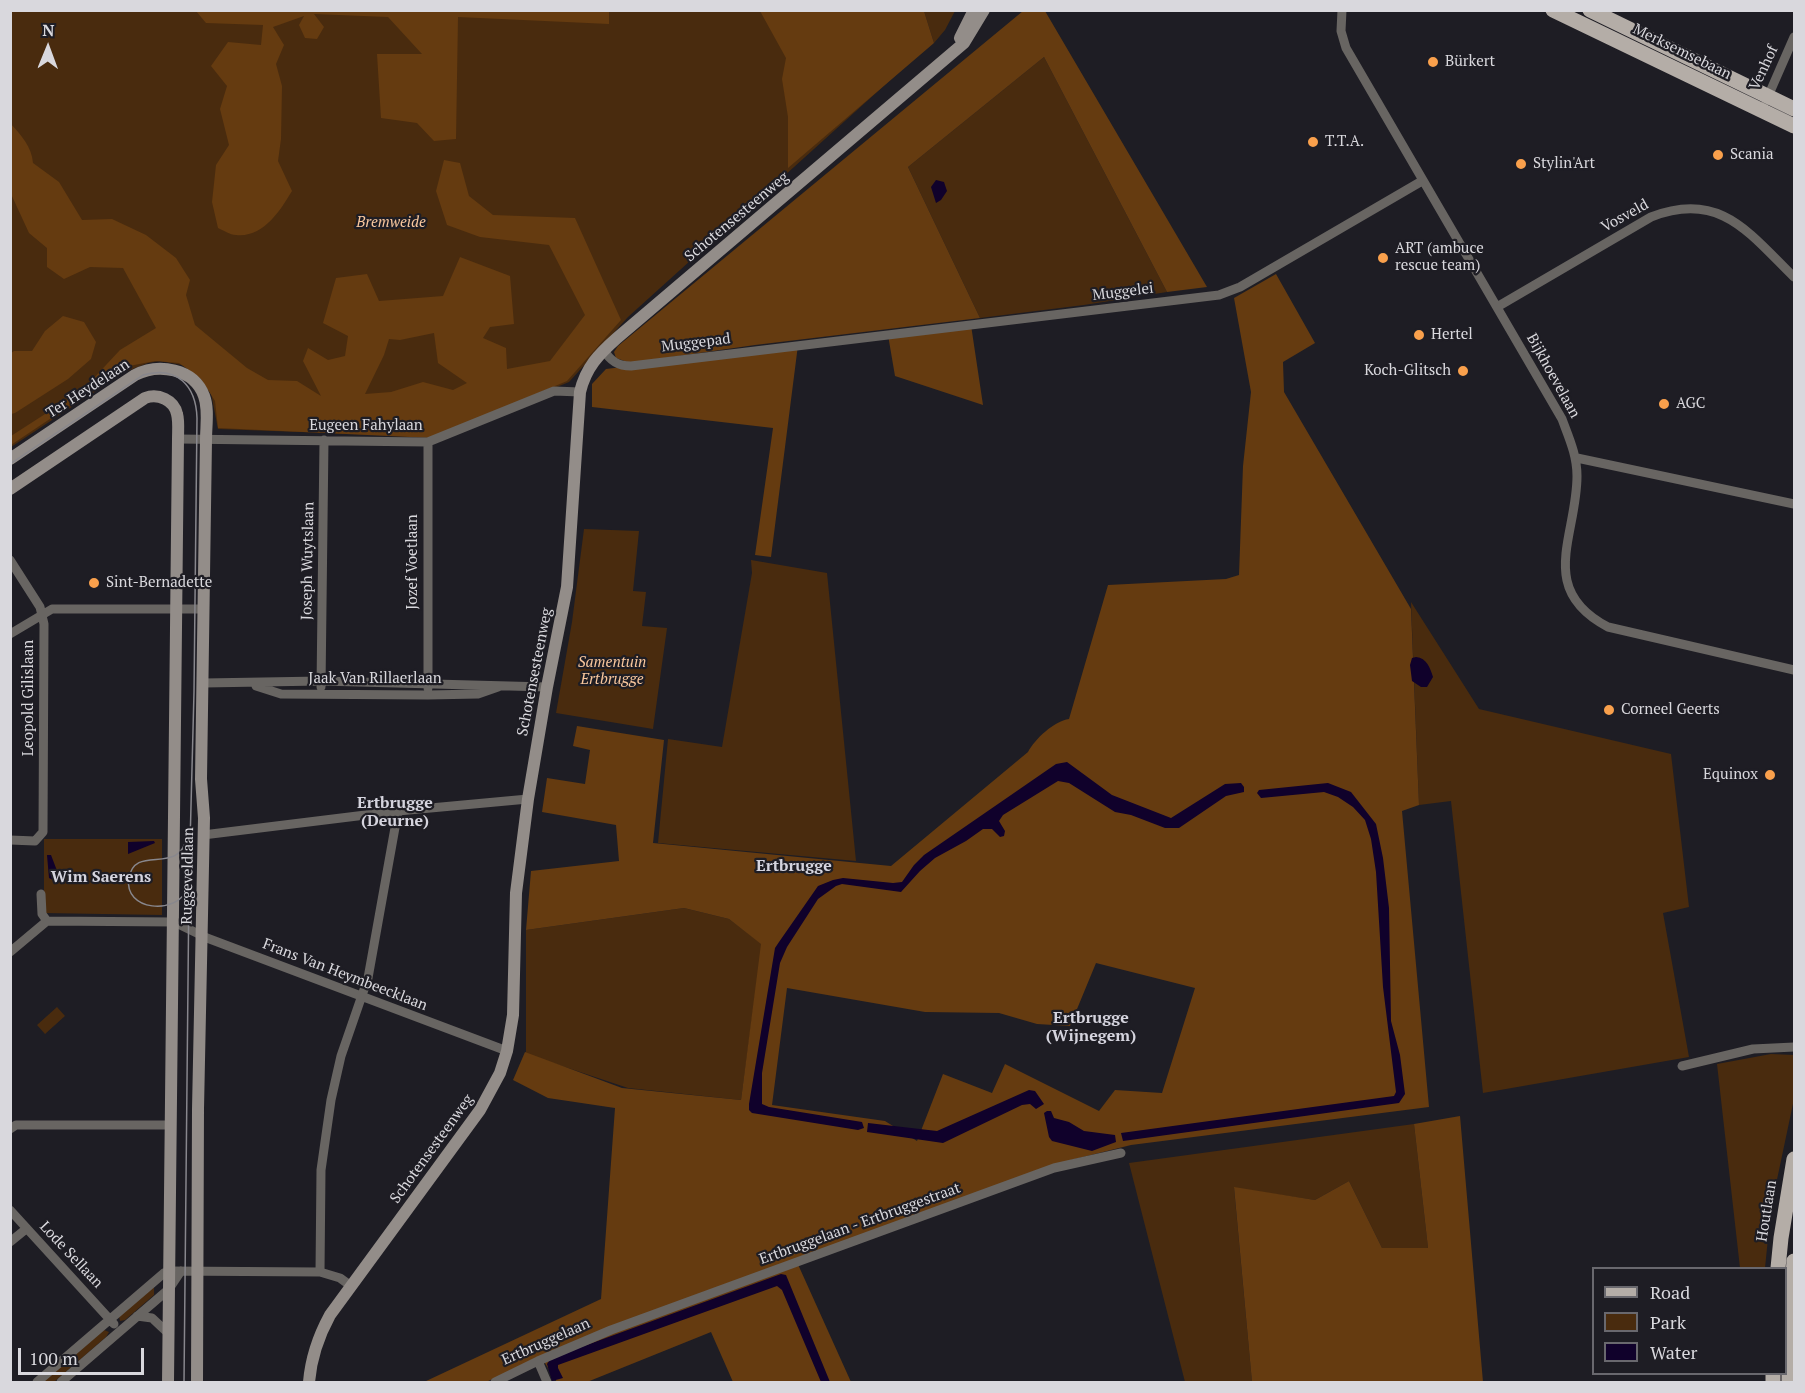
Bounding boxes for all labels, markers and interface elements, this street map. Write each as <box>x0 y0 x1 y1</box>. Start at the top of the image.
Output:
north arrow <box>18 18 78 78</box>
text: N <box>42 19 55 41</box>
street label: Merksemsebaan <box>1630 20 1734 84</box>
street label: Venhof <box>1746 43 1782 93</box>
place label: Bürkert <box>1445 53 1495 71</box>
marker: Bürkert <box>1426 55 1440 69</box>
place label: T.T.A. <box>1325 133 1364 151</box>
marker: T.T.A. <box>1306 135 1320 149</box>
place label: Scania <box>1730 146 1774 164</box>
marker: Scania <box>1711 148 1725 162</box>
place label: Stylin'Art <box>1533 155 1595 173</box>
marker: Stylin'Art <box>1514 157 1528 171</box>
street label: Schotensesteenweg <box>681 168 793 266</box>
street label: Vosveld <box>1598 196 1652 236</box>
park label: Bremweide <box>356 214 426 232</box>
place label: ART (ambuce rescue team) <box>1395 240 1484 275</box>
marker: ART (ambuce rescue team) <box>1376 251 1390 265</box>
street label: Muggelei <box>1091 279 1155 305</box>
place label: Hertel <box>1431 326 1473 344</box>
marker: Hertel <box>1412 328 1426 342</box>
street label: Muggepad <box>660 330 732 356</box>
street label: Bijkhoevelaan <box>1522 331 1584 421</box>
street label: Ter Heydelaan <box>43 355 133 423</box>
place label: Koch-Glitsch <box>1364 362 1451 380</box>
marker: Koch-Glitsch <box>1456 364 1470 378</box>
place label: AGC <box>1676 395 1705 413</box>
marker: AGC <box>1657 397 1671 411</box>
street label: Eugeen Fahylaan <box>309 417 423 435</box>
street label: Joseph Wuytslaan <box>298 502 318 620</box>
street label: Jozef Voetlaan <box>404 514 422 610</box>
place label: Sint-Bernadette <box>106 574 212 592</box>
marker: Sint-Bernadette <box>87 576 101 590</box>
street label: Schotensesteenweg <box>514 606 556 738</box>
street label: Leopold Gilislaan <box>20 640 38 756</box>
park label: Samentuin Ertbrugge <box>578 654 646 689</box>
street label: Jaak Van Rillaerlaan <box>308 670 442 688</box>
place label: Corneel Geerts <box>1621 701 1720 719</box>
marker: Corneel Geerts <box>1602 703 1616 717</box>
place label: Equinox <box>1703 766 1758 784</box>
marker: Equinox <box>1763 768 1777 782</box>
district label: Ertbrugge (Deurne) <box>357 793 433 831</box>
street label: Ruggeveldlaan <box>178 827 198 925</box>
district label: Ertbrugge <box>756 856 832 876</box>
district label: Wim Saerens <box>51 867 151 887</box>
street label: Frans Van Heymbeecklaan <box>260 935 430 1015</box>
district label: Ertbrugge (Wijnegem) <box>1046 1008 1136 1046</box>
street label: Schotensesteenweg <box>386 1091 478 1207</box>
street label: Ertbruggelaan - Ertbruggestraat <box>757 1179 963 1269</box>
street label: Houtlaan <box>1753 1179 1781 1243</box>
street label: Lode Sellaan <box>36 1218 106 1292</box>
legend <box>1592 1267 1787 1375</box>
text: Road <box>1650 1280 1690 1304</box>
text: Park <box>1650 1310 1686 1334</box>
street label: Ertbruggelaan <box>499 1315 593 1369</box>
scale bar <box>21 1336 147 1374</box>
text: Water <box>1650 1340 1697 1364</box>
text: 100 m <box>29 1346 78 1370</box>

